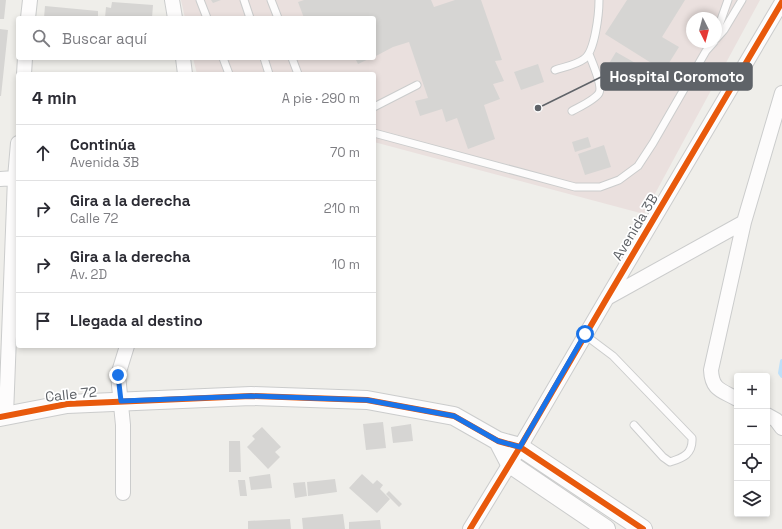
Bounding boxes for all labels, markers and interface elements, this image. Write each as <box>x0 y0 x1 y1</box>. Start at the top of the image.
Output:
north arrow <box>686 12 722 48</box>
search box <box>16 16 376 60</box>
icon: search <box>30 27 52 49</box>
text: Buscar aquí <box>62 29 147 48</box>
callout: Hospital Coromoto <box>601 63 752 90</box>
text: Hospital Coromoto <box>610 67 744 86</box>
text: 4 min <box>32 87 77 109</box>
text: A pie · 290 m <box>282 90 360 107</box>
text: Continúa <box>70 135 136 154</box>
icon: ahead <box>32 142 54 164</box>
text: 70 m <box>330 144 360 161</box>
text: Avenida 3B <box>70 154 139 171</box>
street label: Avenida 3B <box>608 190 662 264</box>
text: Gira a la derecha <box>70 191 190 210</box>
icon: right <box>32 198 54 220</box>
text: 210 m <box>324 200 360 217</box>
text: Calle 72 <box>70 210 118 227</box>
text: Gira a la derecha <box>70 247 190 266</box>
icon: right <box>32 254 54 276</box>
text: 10 m <box>332 256 360 273</box>
text: Av. 2D <box>70 266 107 283</box>
icon: arrive <box>32 310 54 332</box>
text: Llegada al destino <box>70 311 203 330</box>
route start <box>576 325 594 343</box>
route end <box>109 366 127 384</box>
map controls <box>734 373 770 517</box>
button: + <box>734 373 770 409</box>
street label: Calle 72 <box>44 382 98 406</box>
button: − <box>734 409 770 445</box>
button: locate <box>734 445 770 481</box>
button: layers <box>734 481 770 517</box>

